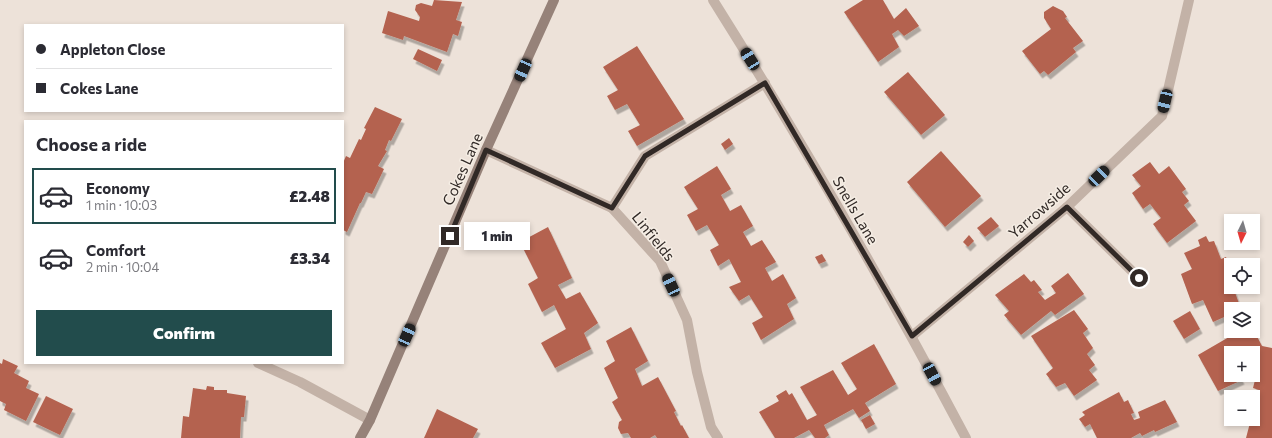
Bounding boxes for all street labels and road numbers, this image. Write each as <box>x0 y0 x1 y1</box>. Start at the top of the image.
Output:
street label: Cokes Lane <box>438 130 486 208</box>
street label: Snells Lane <box>829 173 883 247</box>
street label: Yarrowside <box>1004 178 1074 242</box>
street label: Linfields <box>629 208 679 264</box>

